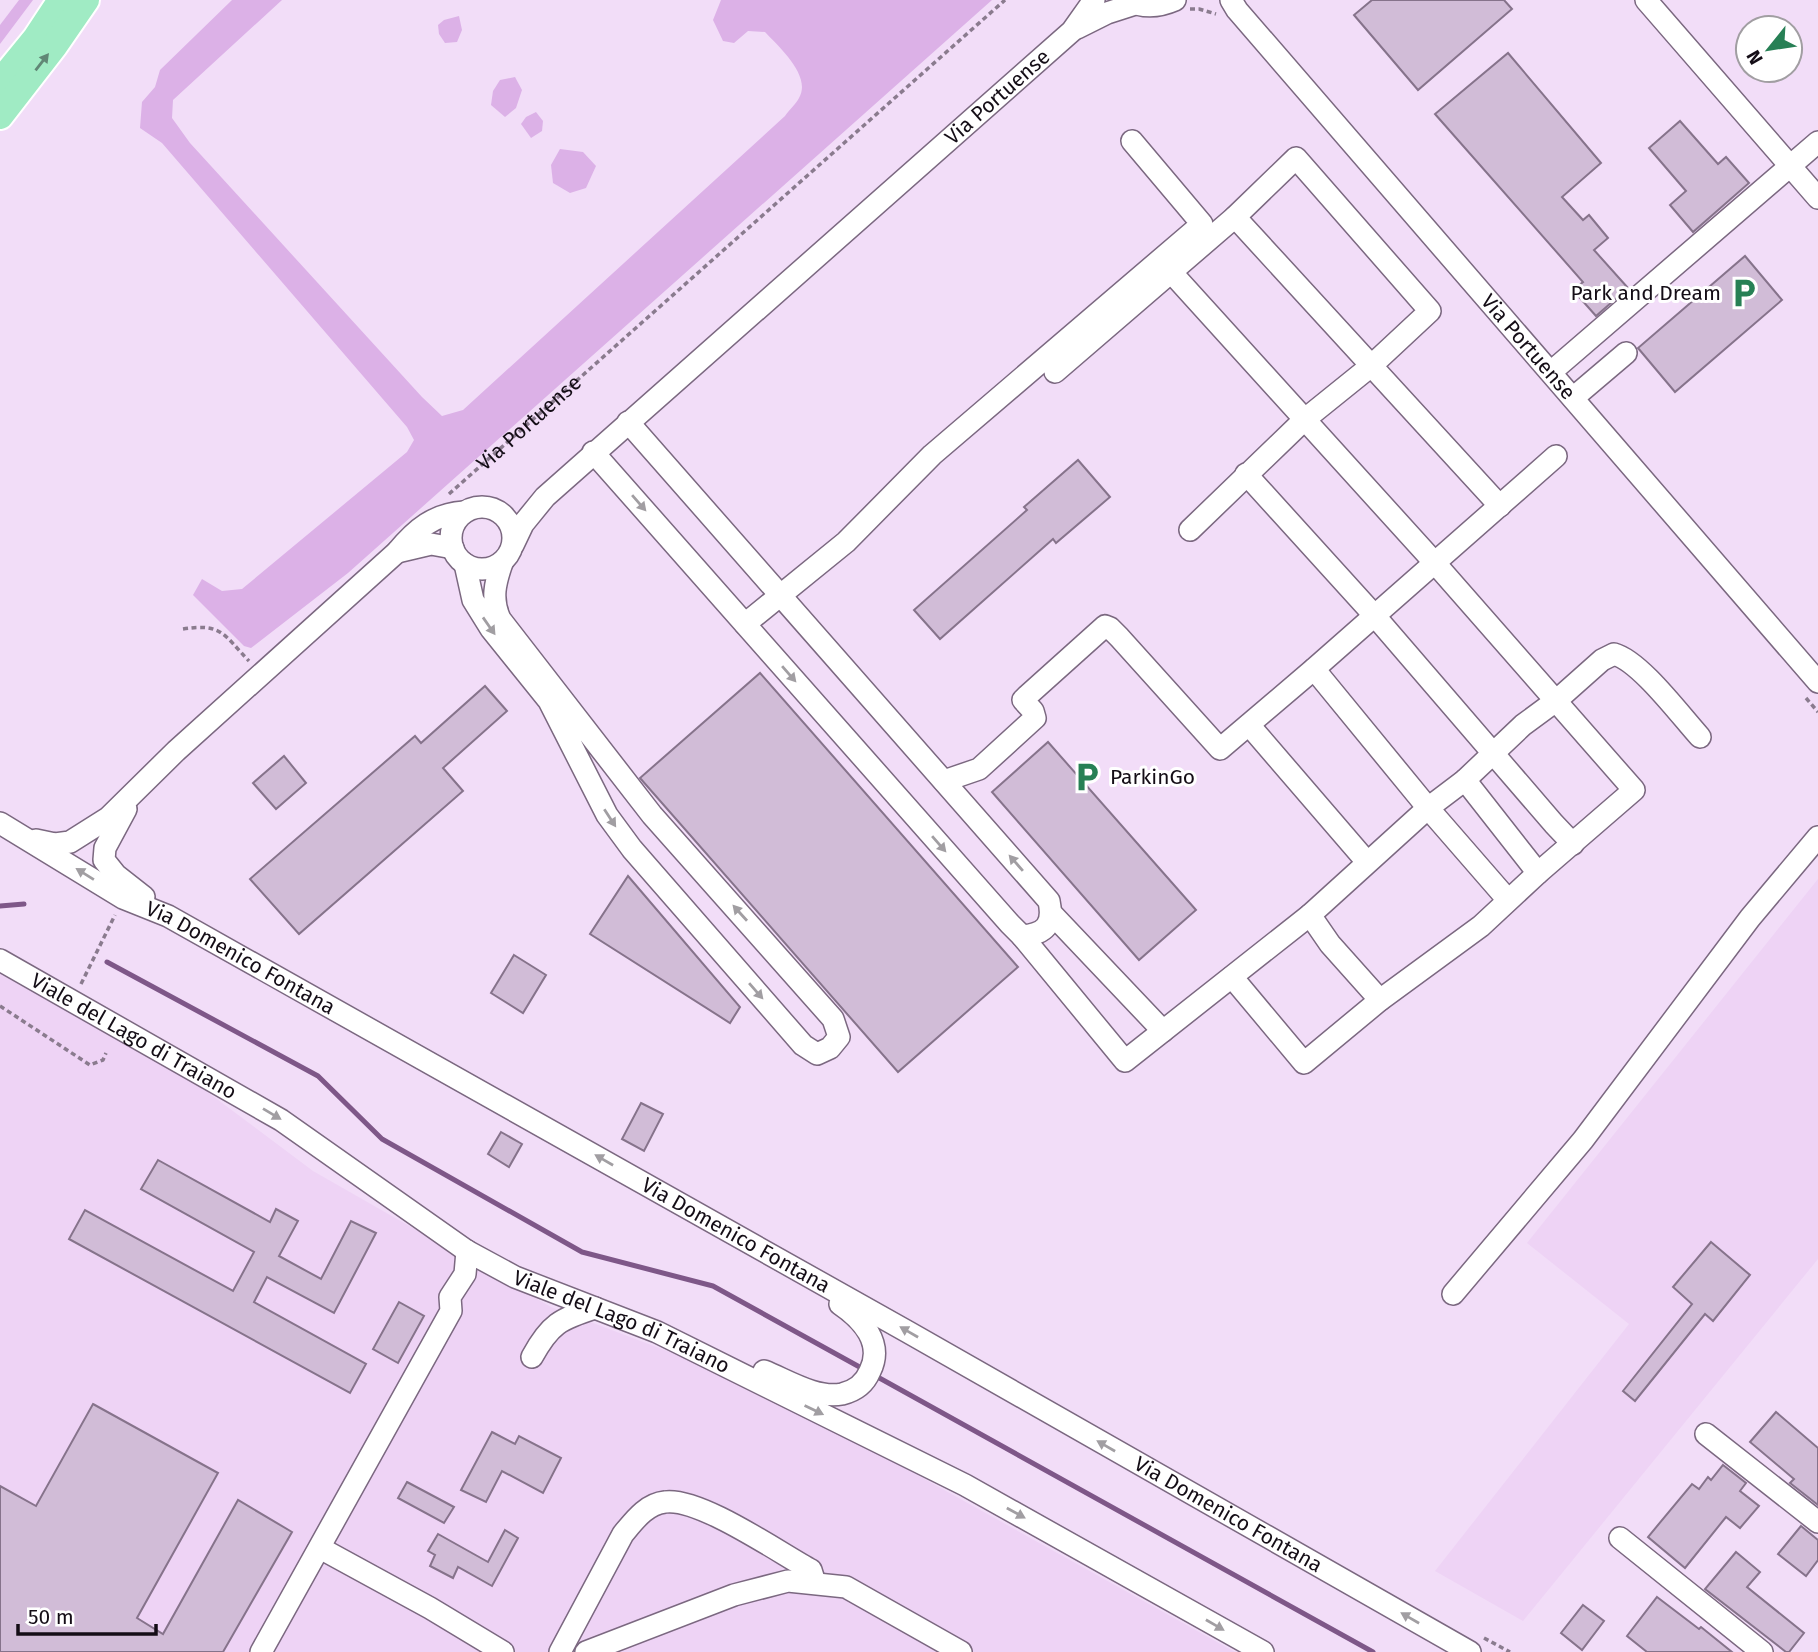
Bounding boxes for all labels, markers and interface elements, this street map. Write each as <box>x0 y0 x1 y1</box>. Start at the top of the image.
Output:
north arrow <box>1734 14 1804 84</box>
street label: Via Portuense <box>940 44 1055 150</box>
text: N <box>1742 46 1768 68</box>
one-way arrow <box>34 54 49 72</box>
parking icon: Park and Dream <box>1727 276 1761 310</box>
place label: Park and Dream <box>1571 280 1721 306</box>
street label: Via Portuense <box>1475 289 1581 405</box>
street label: Via Portuense <box>471 370 587 476</box>
one-way arrow <box>630 494 646 511</box>
one-way arrow <box>482 617 496 635</box>
one-way arrow <box>781 665 797 683</box>
parking icon: ParkinGo <box>1070 760 1104 794</box>
place label: ParkinGo <box>1110 764 1195 790</box>
one-way arrow <box>603 808 616 827</box>
one-way arrow <box>931 836 946 853</box>
one-way arrow <box>1009 855 1024 872</box>
one-way arrow <box>76 868 95 881</box>
street label: Via Domenico Fontana <box>142 895 340 1020</box>
one-way arrow <box>733 905 748 922</box>
street label: Viale del Lago di Traiano <box>26 967 241 1105</box>
one-way arrow <box>748 982 764 1000</box>
one-way arrow <box>263 1108 282 1121</box>
one-way arrow <box>594 1154 614 1166</box>
street label: Via Domenico Fontana <box>637 1172 835 1299</box>
street label: Viale del Lago di Traiano <box>510 1265 734 1379</box>
one-way arrow <box>899 1326 918 1338</box>
one-way arrow <box>804 1404 824 1415</box>
one-way arrow <box>1096 1440 1115 1452</box>
street label: Via Domenico Fontana <box>1130 1451 1327 1578</box>
one-way arrow <box>1007 1507 1026 1519</box>
scale bar <box>18 1592 156 1636</box>
text: 50 m <box>28 1604 74 1630</box>
one-way arrow <box>1401 1612 1420 1624</box>
one-way arrow <box>1205 1618 1224 1631</box>

